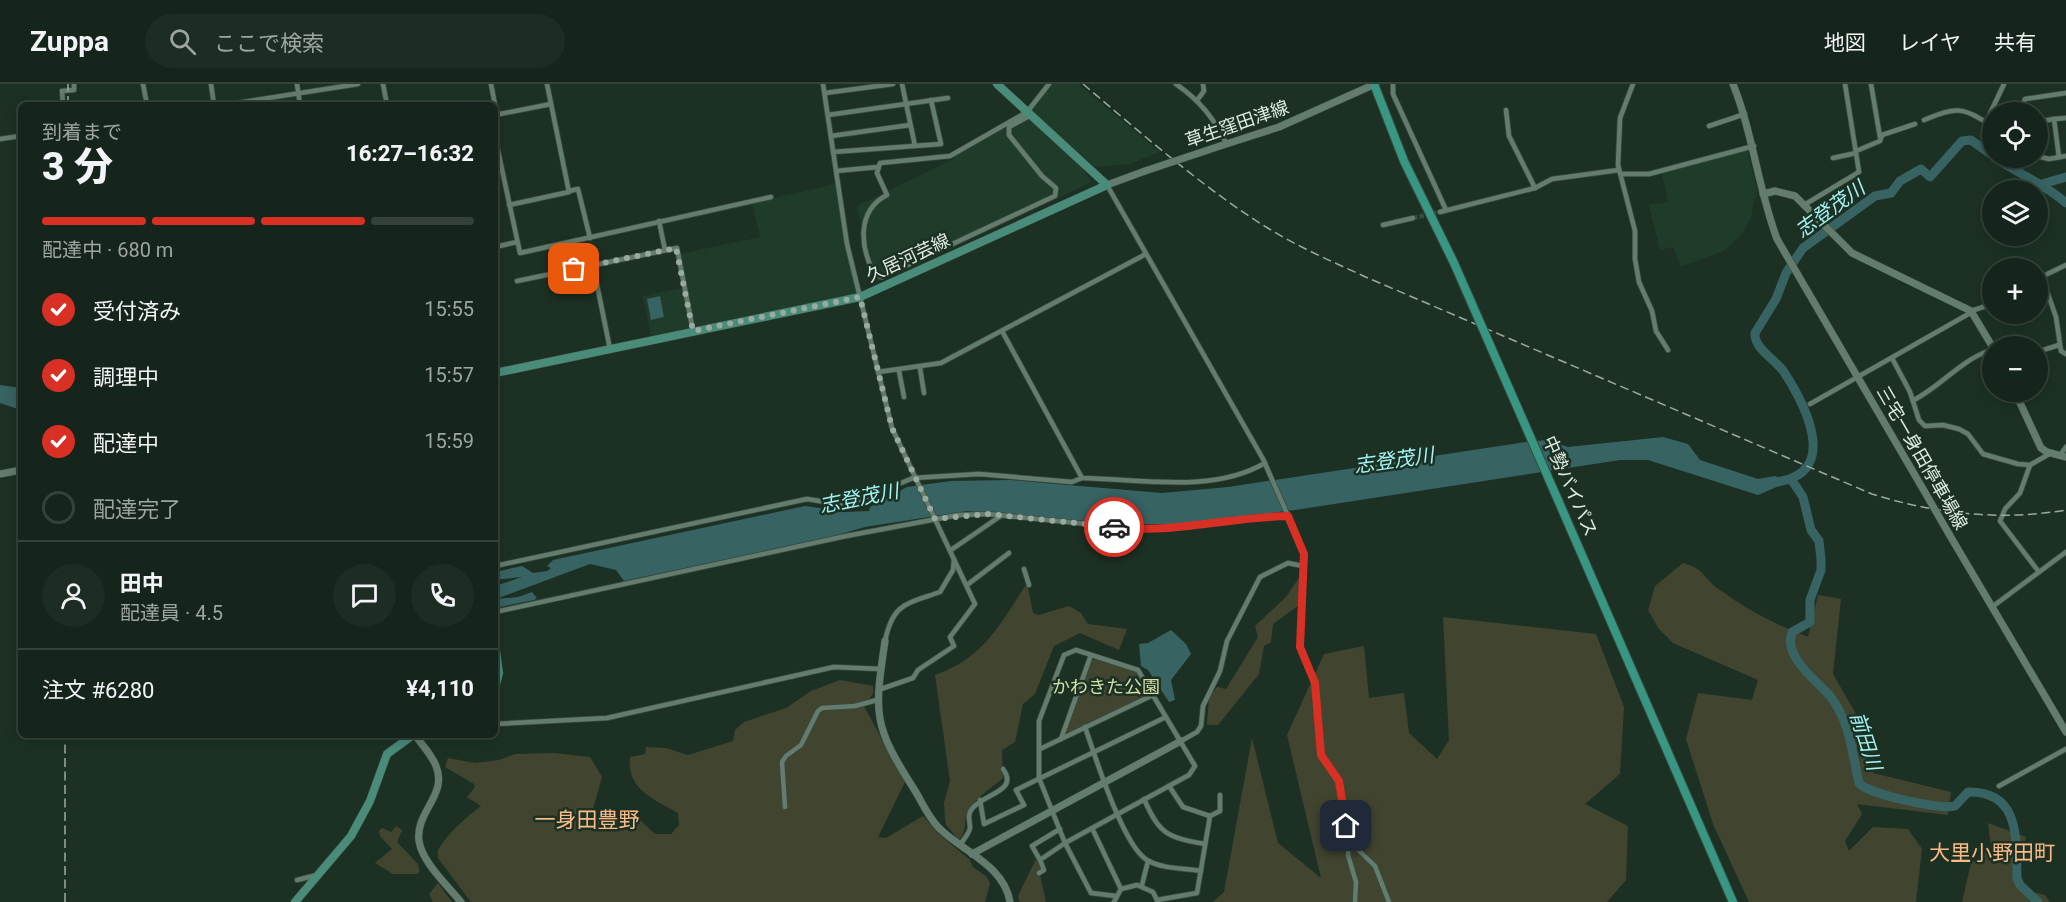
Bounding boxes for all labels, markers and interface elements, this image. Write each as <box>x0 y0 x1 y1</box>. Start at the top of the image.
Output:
search box <box>145 14 565 68</box>
text: Zuppa <box>30 25 109 58</box>
icon: search <box>166 25 199 58</box>
text: ここで検索 <box>214 31 324 56</box>
text: 地図 <box>1824 31 1866 55</box>
text: レイヤ <box>1899 31 1961 55</box>
text: 共有 <box>1994 31 2036 55</box>
street label: 草生窪田津線 <box>1182 96 1291 151</box>
map controls <box>1982 102 2048 402</box>
button: locate <box>1982 102 2048 168</box>
text: 到着まで <box>42 120 122 144</box>
text: 16:27–16:32 <box>346 141 474 166</box>
text: 3 分 <box>42 144 113 190</box>
water label: 志登茂川 <box>1791 175 1871 242</box>
button: layers <box>1982 180 2048 246</box>
street label: 久居河芸線 <box>863 229 953 286</box>
text: 配達中 · 680 m <box>42 238 173 262</box>
pin <box>548 243 599 294</box>
icon: bag <box>557 252 590 285</box>
button: + <box>1982 258 2048 324</box>
icon: check <box>42 293 75 326</box>
text: 15:55 <box>424 297 474 321</box>
text: 受付済み <box>93 299 181 324</box>
button: − <box>1982 336 2048 402</box>
icon: check <box>42 359 75 392</box>
text: 15:57 <box>424 363 474 387</box>
text: 調理中 <box>93 365 159 390</box>
street label: 三宅一身田停車場線 <box>1873 382 1972 533</box>
icon: check <box>42 425 75 458</box>
text: 15:59 <box>424 429 474 453</box>
text: 配達中 <box>93 431 159 456</box>
street label: 中勢バイパス <box>1539 432 1602 539</box>
water label: 志登茂川 <box>1353 442 1437 477</box>
water label: 志登茂川 <box>817 478 903 517</box>
text: 配達完了 <box>93 497 181 522</box>
courier <box>1084 497 1144 557</box>
icon: car <box>1098 511 1131 544</box>
button: person <box>42 564 105 627</box>
button: chat <box>333 564 396 627</box>
button: phone <box>411 564 474 627</box>
text: 田中 <box>120 571 164 596</box>
text: 配達員 · 4.5 <box>120 601 223 625</box>
text: ¥4,110 <box>406 676 474 701</box>
park label: かわきた公園 <box>1052 676 1160 697</box>
text: 注文 #6280 <box>42 678 154 703</box>
water label: 前田川 <box>1845 709 1887 775</box>
pin <box>1320 800 1371 851</box>
district label: 一身田豊野 <box>535 808 640 832</box>
icon: home <box>1329 809 1362 842</box>
district label: 大里小野田町 <box>1929 841 2055 865</box>

